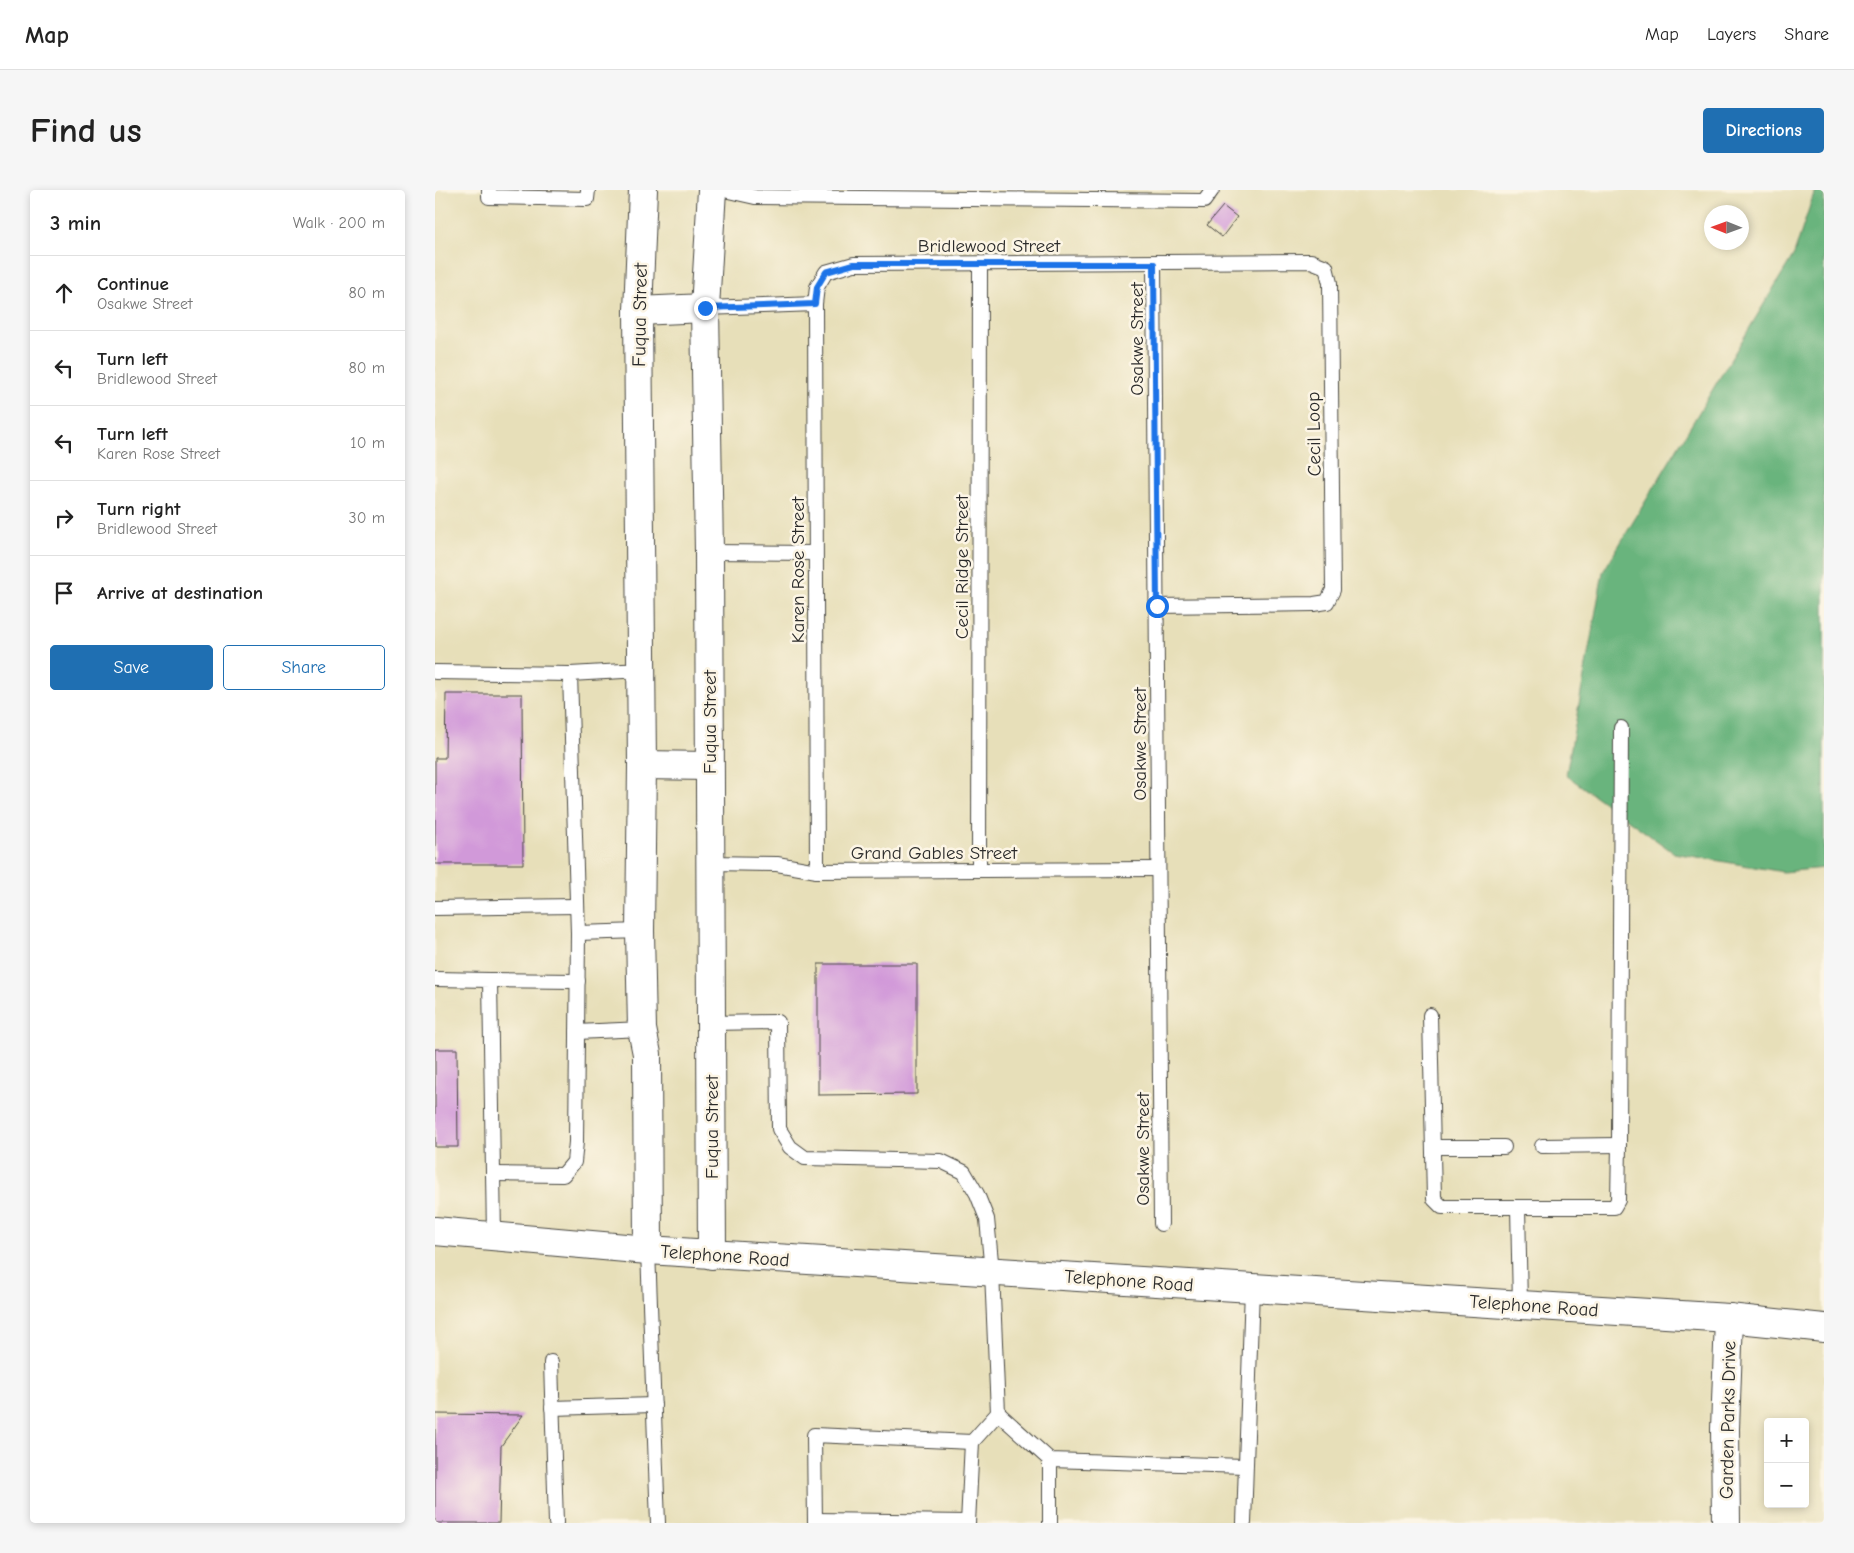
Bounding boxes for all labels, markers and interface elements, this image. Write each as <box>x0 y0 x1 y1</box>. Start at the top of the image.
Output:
text: Map <box>25 21 69 49</box>
text: Map <box>1645 24 1679 45</box>
text: Layers <box>1707 24 1756 45</box>
text: Share <box>1784 24 1829 45</box>
button: Directions <box>1703 108 1824 153</box>
text: Find us <box>30 110 142 151</box>
north arrow <box>1704 205 1749 250</box>
text: 3 min <box>50 211 101 235</box>
text: Walk · 200 m <box>293 214 385 232</box>
street label: Bridlewood Street <box>918 235 1061 257</box>
street label: Fuqua Street <box>628 262 652 367</box>
text: Continue <box>97 273 169 295</box>
icon: ahead <box>50 279 78 307</box>
street label: Osakwe Street <box>1126 282 1148 396</box>
text: 80 m <box>348 284 385 302</box>
text: Osakwe Street <box>97 295 193 313</box>
route end <box>694 297 717 320</box>
text: Turn left <box>97 348 168 370</box>
icon: left <box>50 354 78 382</box>
text: 80 m <box>348 359 385 377</box>
text: Bridlewood Street <box>97 370 217 388</box>
street label: Cecil Loop <box>1302 392 1326 476</box>
text: Turn left <box>97 423 168 445</box>
icon: left <box>50 429 78 457</box>
text: 10 m <box>350 434 385 452</box>
text: Karen Rose Street <box>97 445 220 463</box>
street label: Cecil Ridge Street <box>951 494 973 639</box>
street label: Karen Rose Street <box>787 496 809 643</box>
text: Turn right <box>97 498 181 520</box>
icon: right <box>50 504 78 532</box>
text: 30 m <box>349 509 385 527</box>
text: Bridlewood Street <box>97 520 217 538</box>
icon: arrive <box>50 579 78 607</box>
text: Arrive at destination <box>97 582 263 604</box>
route start <box>1146 595 1169 618</box>
button: Save <box>50 645 213 690</box>
button: Share <box>223 645 385 690</box>
street label: Fuqua Street <box>699 669 721 774</box>
street label: Osakwe Street <box>1129 687 1151 801</box>
street label: Grand Gables Street <box>851 842 1018 864</box>
street label: Fuqua Street <box>701 1074 723 1179</box>
street label: Osakwe Street <box>1132 1092 1154 1206</box>
street label: Telephone Road <box>660 1241 790 1271</box>
street label: Telephone Road <box>1064 1266 1194 1296</box>
street label: Telephone Road <box>1469 1291 1599 1321</box>
street label: Garden Parks Drive <box>1716 1341 1740 1499</box>
map controls <box>1764 1418 1809 1508</box>
button: + <box>1764 1418 1809 1463</box>
button: − <box>1764 1463 1809 1508</box>

